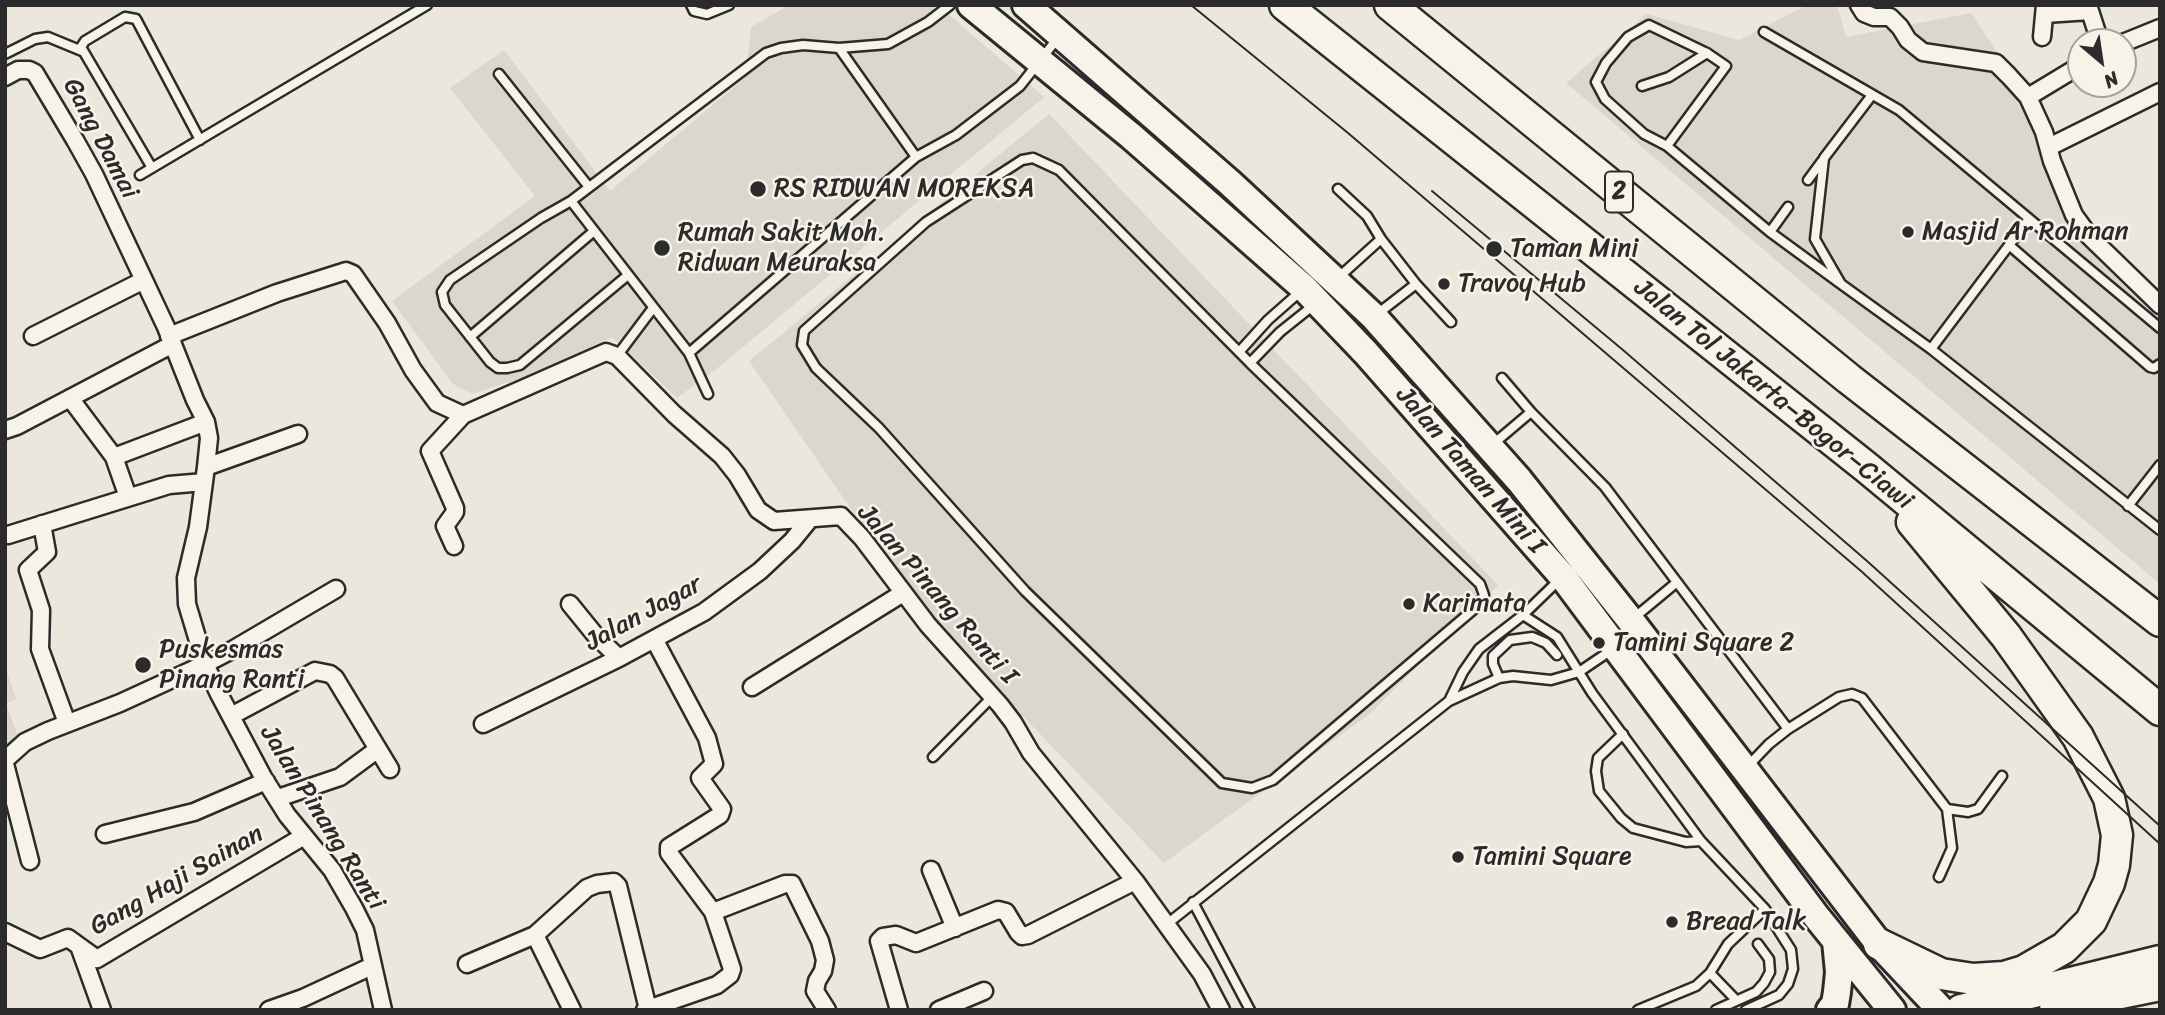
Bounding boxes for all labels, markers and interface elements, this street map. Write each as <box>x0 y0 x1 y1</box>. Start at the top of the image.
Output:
north arrow <box>2067 28 2137 98</box>
text: N <box>2098 62 2125 98</box>
street label: Gang Damai <box>55 73 145 205</box>
road number: 2 <box>1605 172 1633 212</box>
place label: RS RIDWAN MOREKSA <box>774 173 1034 205</box>
marker: RS RIDWAN MOREKSA <box>748 179 768 199</box>
place label: Masjid Ar Rohman <box>1922 216 2129 248</box>
place label: Rumah Sakit Moh. Ridwan Meuraksa <box>678 217 886 278</box>
marker: Masjid Ar Rohman <box>1900 224 1916 240</box>
place label: Taman Mini <box>1510 233 1639 265</box>
marker: Rumah Sakit Moh. Ridwan Meuraksa <box>652 238 672 258</box>
marker: Taman Mini <box>1484 239 1504 259</box>
place label: Travoy Hub <box>1458 268 1586 300</box>
street label: Jalan Tol Jakarta–Bogor–Ciawi <box>1627 273 1919 517</box>
marker: Travoy Hub <box>1436 276 1452 292</box>
street label: Jalan Taman Mini I <box>1389 381 1551 561</box>
street label: Jalan Pinang Ranti I <box>850 498 1024 692</box>
street label: Jalan Jagar <box>580 569 708 659</box>
place label: Karimata <box>1423 588 1526 620</box>
marker: Karimata <box>1401 596 1417 612</box>
place label: Tamini Square 2 <box>1613 627 1794 659</box>
place label: Puskesmas Pinang Ranti <box>159 634 304 696</box>
marker: Tamini Square 2 <box>1591 635 1607 651</box>
marker: Puskesmas Pinang Ranti <box>133 655 153 675</box>
street label: Jalan Pinang Ranti <box>253 720 391 916</box>
street label: Gang Haji Sainan <box>85 819 269 943</box>
place label: Tamini Square <box>1472 841 1631 873</box>
marker: Tamini Square <box>1450 849 1466 865</box>
place label: Bread Talk <box>1686 906 1806 938</box>
marker: Bread Talk <box>1664 914 1680 930</box>

